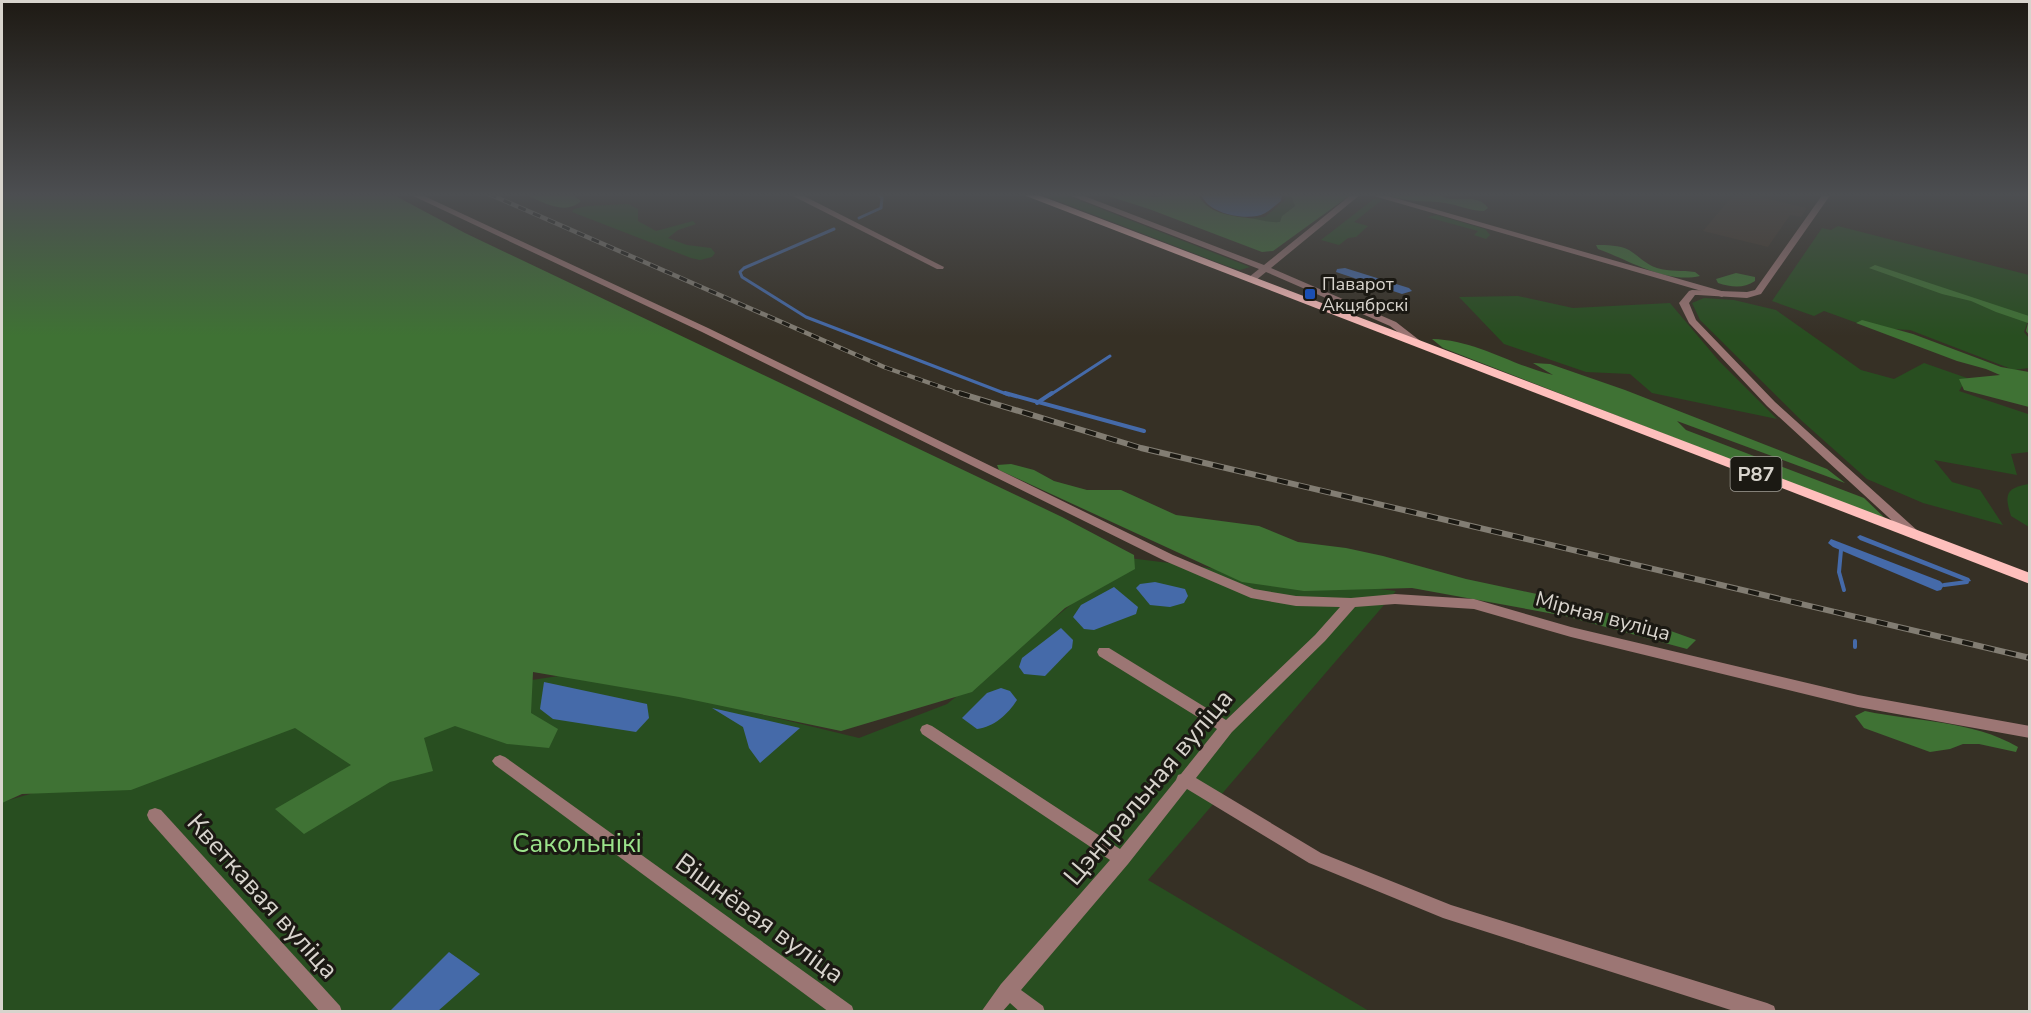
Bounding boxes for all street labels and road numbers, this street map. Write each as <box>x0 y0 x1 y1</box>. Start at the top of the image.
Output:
road number: Р87 <box>1730 457 1782 491</box>
street label: Мірная вуліца <box>1532 585 1674 647</box>
street label: Цэнтральная вуліца <box>1056 682 1241 893</box>
street label: Кветкавая вуліца <box>179 806 346 986</box>
street label: Вішнёвая вуліца <box>668 845 851 992</box>

